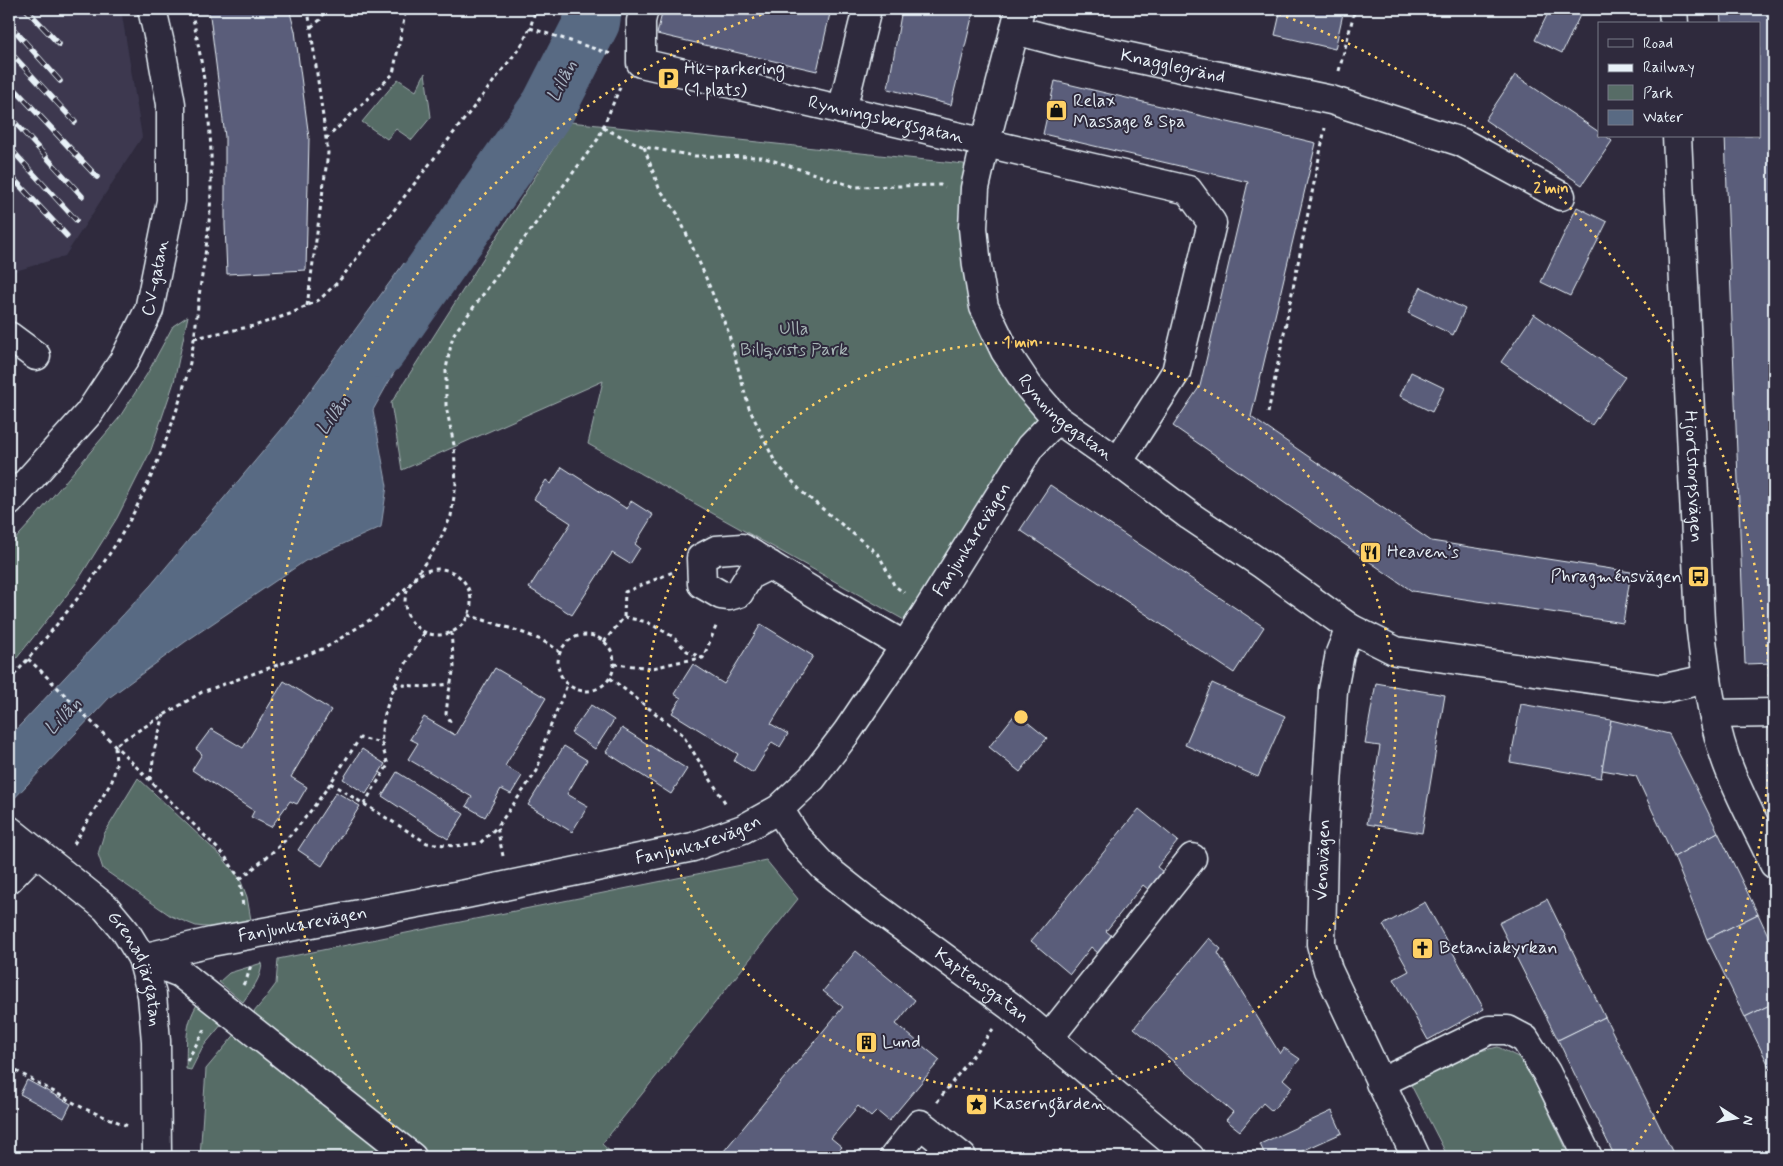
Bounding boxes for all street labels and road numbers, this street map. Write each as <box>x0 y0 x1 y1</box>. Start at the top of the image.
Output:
street label: Knagglegränd <box>1118 43 1227 89</box>
street label: Rynningsbergsgatan <box>806 90 966 150</box>
street label: CV-gatan <box>136 237 175 318</box>
street label: Rynningegatan <box>1012 370 1118 466</box>
street label: Hjortstorpsvägen <box>1678 410 1708 543</box>
street label: Fanjunkarevägen <box>927 478 1017 601</box>
street label: Fanjunkarevägen <box>633 809 765 871</box>
street label: Venavägen <box>1310 819 1336 901</box>
street label: Fanjunkarevägen <box>236 901 369 949</box>
street label: Grenadjärgatan <box>101 906 167 1028</box>
street label: Kaptensgatan <box>929 942 1034 1029</box>

